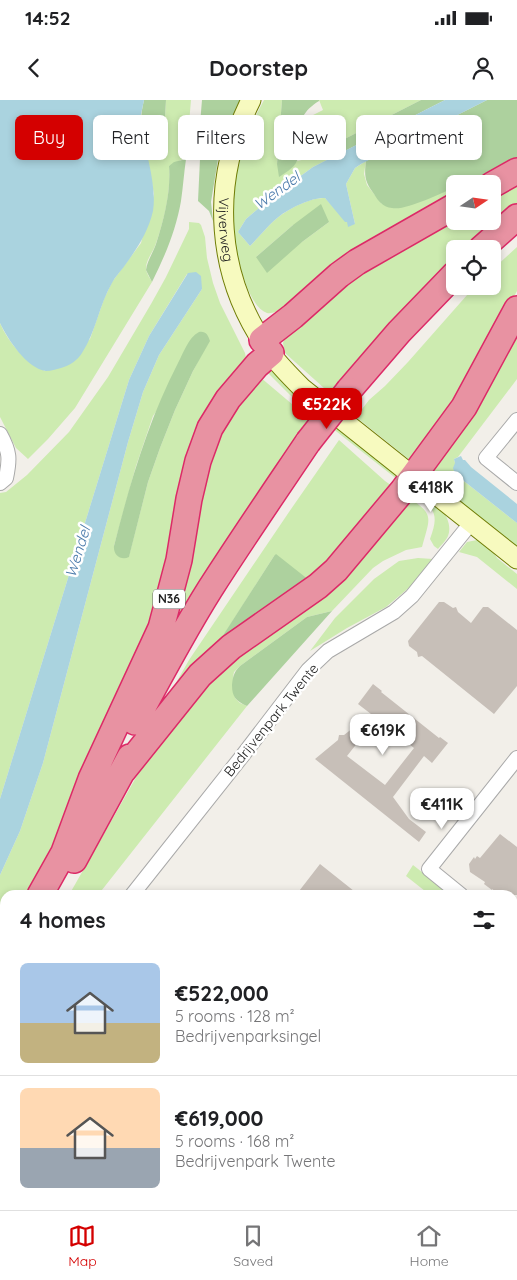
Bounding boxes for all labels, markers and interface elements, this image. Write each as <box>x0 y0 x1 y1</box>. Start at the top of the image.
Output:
text: 14:52 <box>25 6 71 30</box>
icon: back <box>20 54 48 82</box>
text: Doorstep <box>209 54 308 82</box>
icon: person <box>469 54 497 82</box>
chip: Buy <box>15 115 83 160</box>
chip: Rent <box>93 115 168 160</box>
chip: Filters <box>178 115 264 160</box>
chip: New <box>274 115 346 160</box>
chip: Apartment <box>356 115 482 160</box>
water label: Wendel <box>250 167 305 214</box>
north arrow <box>446 175 501 230</box>
map controls <box>446 175 501 295</box>
street label: Vijverweg <box>215 197 238 263</box>
button: locate <box>446 240 501 295</box>
pin: €522K <box>292 388 362 430</box>
text: €522K <box>303 394 351 414</box>
pin: €418K <box>396 470 466 513</box>
text: €418K <box>409 477 453 497</box>
water label: Wendel <box>61 523 95 580</box>
road number: N36 <box>153 589 185 608</box>
street label: Bedrijvenpark Twente <box>220 660 322 780</box>
pin: €619K <box>348 714 418 756</box>
text: €619K <box>361 720 405 740</box>
pin: €411K <box>407 788 477 830</box>
text: €411K <box>421 794 463 814</box>
icon: filters <box>470 906 498 934</box>
text: 4 homes <box>20 907 106 933</box>
text: €522,000 <box>175 980 269 1006</box>
icon: home <box>60 983 120 1043</box>
text: 5 rooms · 128 m² <box>175 1006 295 1026</box>
text: Bedrijvenparksingel <box>175 1026 321 1046</box>
text: €619,000 <box>175 1105 264 1131</box>
icon: home <box>60 1108 120 1168</box>
text: 5 rooms · 168 m² <box>175 1131 294 1151</box>
text: Bedrijvenpark Twente <box>175 1151 336 1171</box>
tab: Map <box>68 1222 97 1270</box>
tab: Saved <box>233 1222 273 1270</box>
tab: Home <box>410 1222 449 1270</box>

